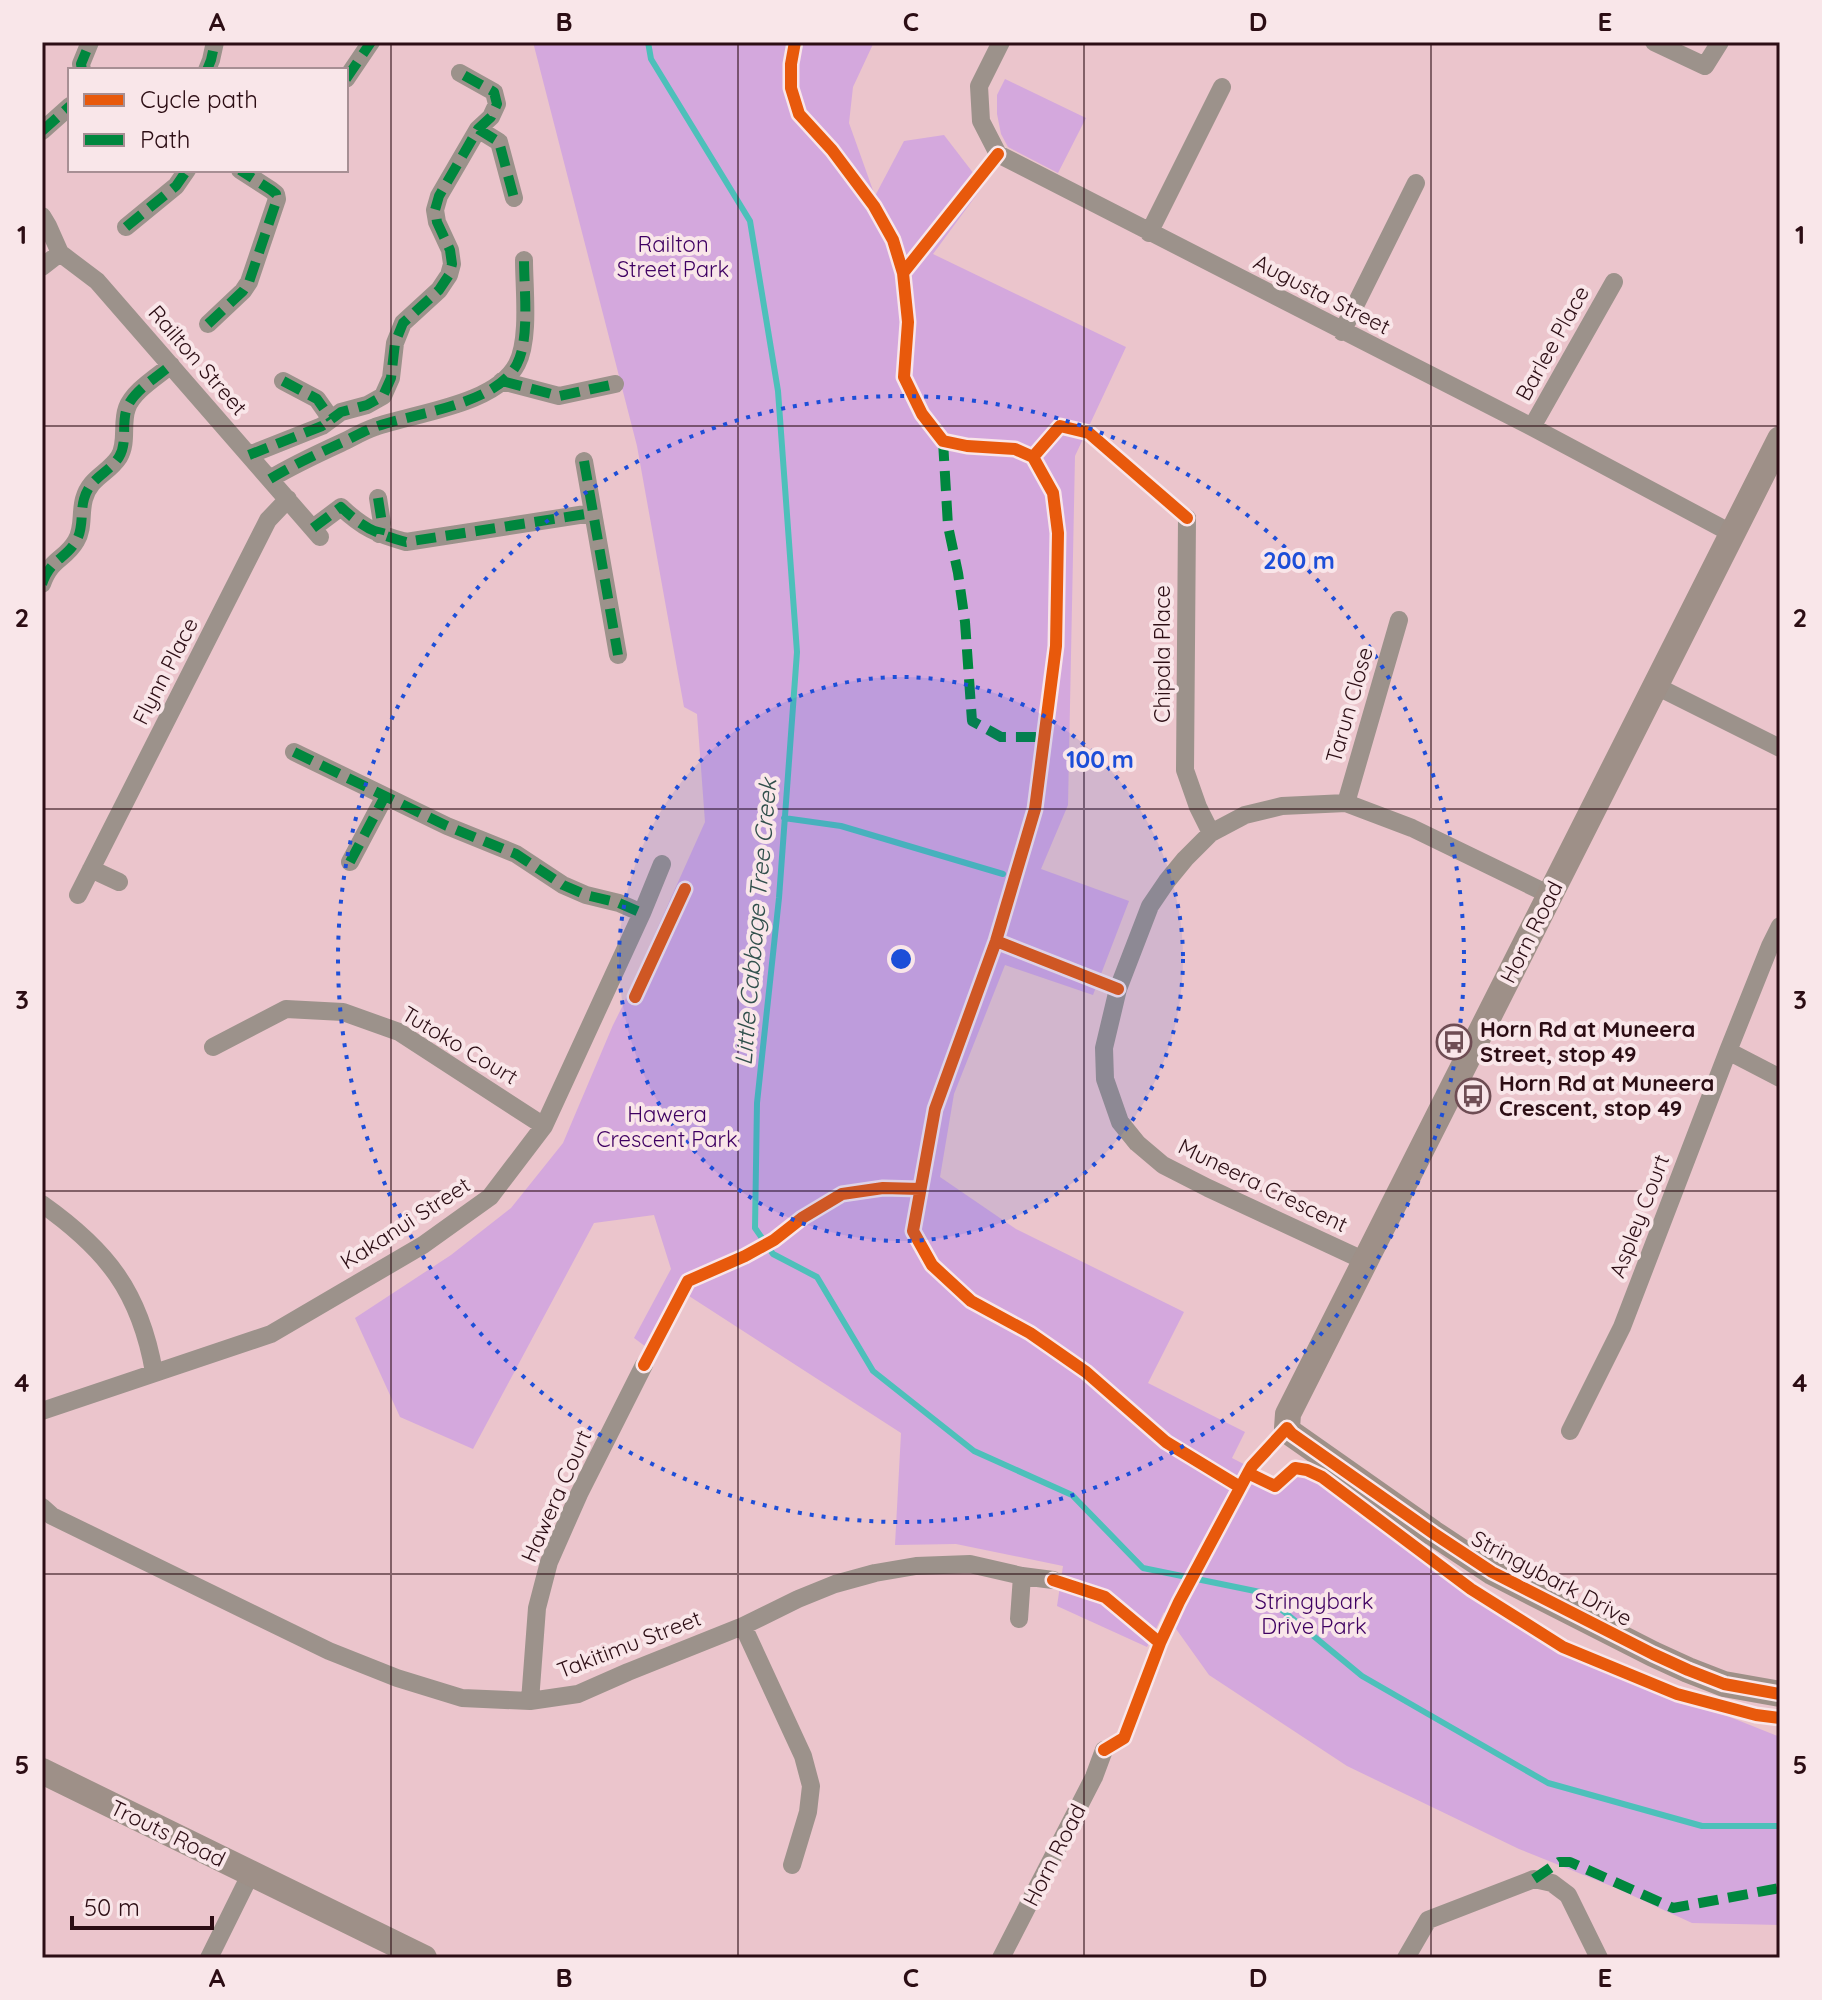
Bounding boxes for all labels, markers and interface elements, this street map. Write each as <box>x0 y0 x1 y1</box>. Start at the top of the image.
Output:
text: A <box>209 5 226 38</box>
text: B <box>555 5 573 38</box>
text: C <box>903 5 919 38</box>
text: D <box>1249 5 1267 38</box>
text: E <box>1598 5 1612 38</box>
legend <box>68 68 348 172</box>
text: Cycle path <box>140 84 258 114</box>
text: Path <box>140 124 191 154</box>
text: 1 <box>17 218 27 251</box>
text: 1 <box>1795 218 1805 251</box>
park label: Railton Street Park <box>617 230 729 283</box>
street label: Augusta Street <box>1249 248 1395 340</box>
street label: Barlee Place <box>1509 281 1595 405</box>
street label: Railton Street <box>142 299 254 421</box>
text: 200 m <box>1263 545 1335 575</box>
street label: Chipala Place <box>1148 585 1176 723</box>
text: 2 <box>15 601 29 634</box>
text: 2 <box>1793 601 1807 634</box>
street label: Flynn Place <box>126 613 204 729</box>
street label: Tarun Close <box>1319 644 1379 766</box>
text: 100 m <box>1066 744 1134 774</box>
water label: Little Cabbage Tree Creek <box>728 775 783 1067</box>
street label: Horn Road <box>1493 876 1569 988</box>
centre of rings <box>887 945 915 973</box>
text: 3 <box>15 983 29 1016</box>
text: 3 <box>1793 983 1807 1016</box>
street label: Tutoko Court <box>397 999 523 1091</box>
place label: Horn Rd at Muneera Street, stop 49 <box>1480 1015 1695 1068</box>
bus stop icon: Horn Rd at Muneera Street, stop 49 <box>1435 1023 1473 1061</box>
place label: Horn Rd at Muneera Crescent, stop 49 <box>1499 1069 1714 1122</box>
bus stop icon: Horn Rd at Muneera Crescent, stop 49 <box>1454 1077 1492 1115</box>
park label: Hawera Crescent Park <box>596 1100 738 1153</box>
street label: Muneera Crescent <box>1174 1132 1352 1238</box>
street label: Aspley Court <box>1603 1150 1675 1282</box>
street label: Kakanui Street <box>335 1171 475 1275</box>
text: 4 <box>14 1366 30 1399</box>
text: 4 <box>1792 1366 1808 1399</box>
street label: Hawera Court <box>514 1426 598 1566</box>
street label: Stringybark Drive <box>1467 1524 1637 1632</box>
park label: Stringybark Drive Park <box>1255 1587 1373 1640</box>
street label: Takitimu Street <box>553 1604 705 1684</box>
text: 5 <box>15 1748 29 1781</box>
text: 5 <box>1793 1748 1807 1781</box>
street label: Trouts Road <box>106 1793 230 1873</box>
street label: Horn Road <box>1016 1799 1092 1911</box>
scale bar <box>72 1880 212 1930</box>
text: 50 m <box>84 1892 140 1922</box>
text: A <box>209 1961 226 1994</box>
text: B <box>555 1961 573 1994</box>
text: C <box>903 1961 919 1994</box>
text: D <box>1249 1961 1267 1994</box>
text: E <box>1598 1961 1612 1994</box>

